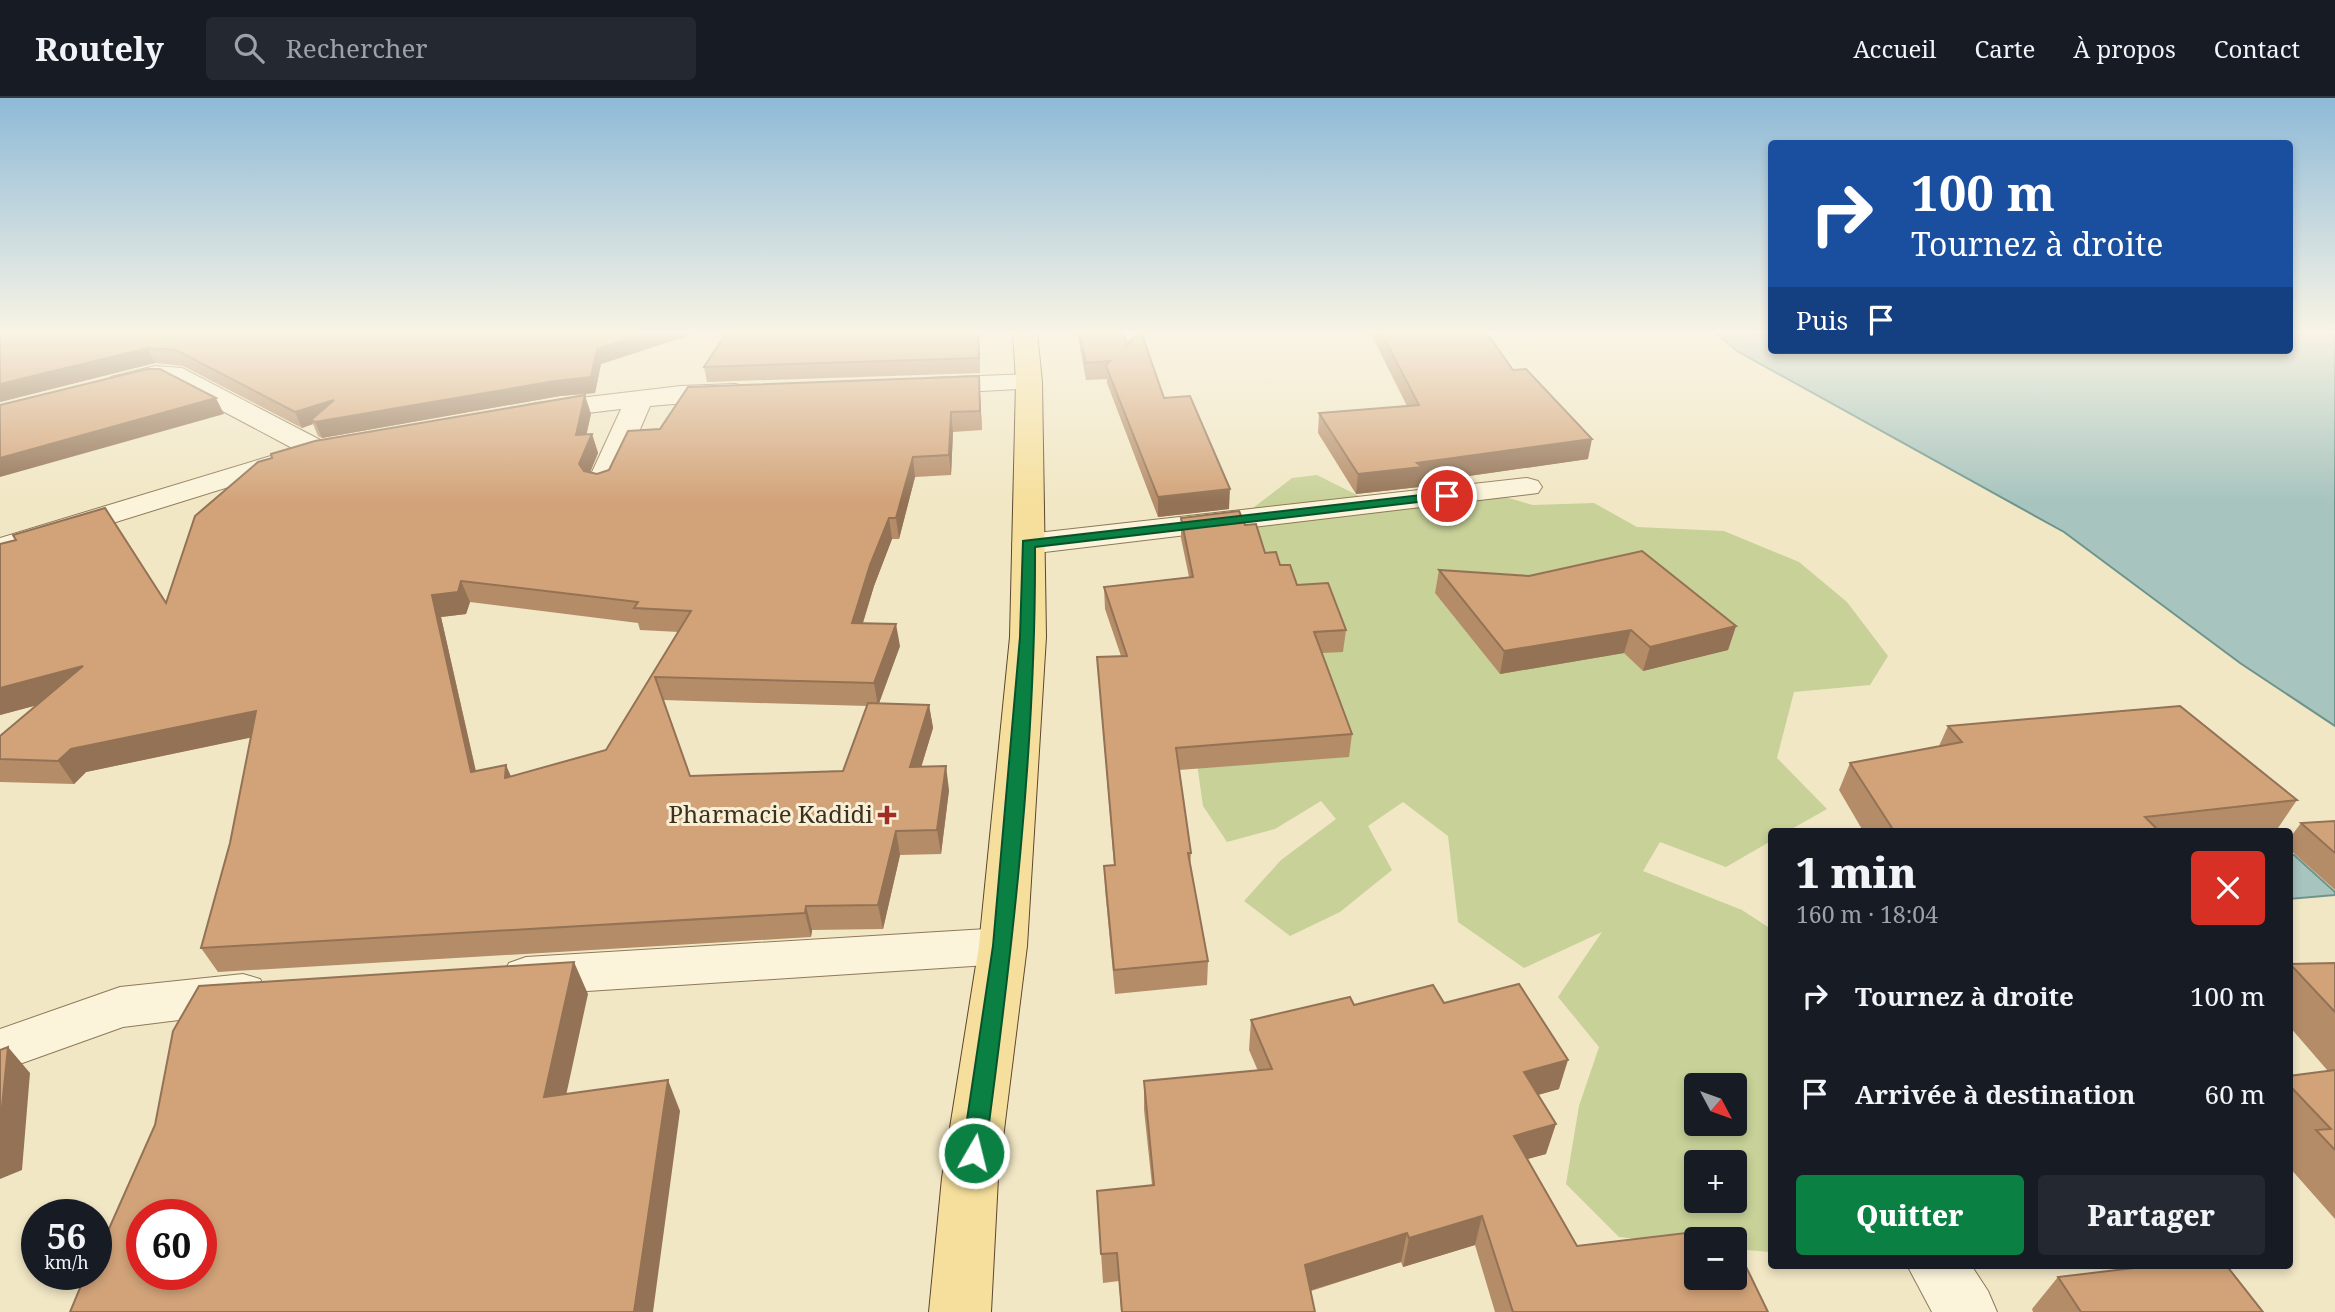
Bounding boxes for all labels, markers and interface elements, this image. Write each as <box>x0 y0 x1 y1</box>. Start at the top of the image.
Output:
search box <box>206 17 696 80</box>
text: Routely <box>35 26 164 71</box>
icon: search <box>230 29 268 67</box>
text: Rechercher <box>286 30 428 66</box>
text: Accueil <box>1853 32 1936 65</box>
text: Carte <box>1974 32 2035 65</box>
text: À propos <box>2073 32 2176 65</box>
text: Contact <box>2214 32 2300 65</box>
text: 100 m <box>1911 159 2055 225</box>
icon: right <box>1796 168 1887 259</box>
text: Tournez à droite <box>1911 222 2163 265</box>
icon: arrive <box>1862 301 1900 339</box>
text: Puis <box>1796 302 1848 338</box>
pin <box>1417 466 1477 526</box>
icon: arrive <box>1428 477 1466 515</box>
place label: Pharmacie Kadidi <box>669 797 873 830</box>
marker: Pharmacie Kadidi <box>879 807 895 823</box>
text: 1 min <box>1796 843 1917 900</box>
button: close <box>2191 851 2265 925</box>
text: 160 m · 18:04 <box>1796 898 1938 930</box>
icon: right <box>1796 977 1834 1015</box>
text: Tournez à droite <box>1855 978 2074 1014</box>
text: 100 m <box>2190 978 2265 1014</box>
north arrow <box>1684 1073 1746 1136</box>
map controls <box>1684 1073 1747 1290</box>
icon: arrive <box>1796 1075 1834 1113</box>
text: Arrivée à destination <box>1855 1076 2135 1112</box>
text: 60 m <box>2205 1076 2265 1112</box>
position arrow <box>937 1116 1011 1190</box>
button: + <box>1684 1150 1747 1213</box>
button: Quitter <box>1796 1175 2024 1255</box>
button: Partager <box>2038 1175 2265 1255</box>
speed limit sign: 60 <box>126 1199 217 1290</box>
text: 56 <box>47 1212 86 1259</box>
button: − <box>1684 1227 1747 1290</box>
text: km/h <box>44 1250 89 1274</box>

